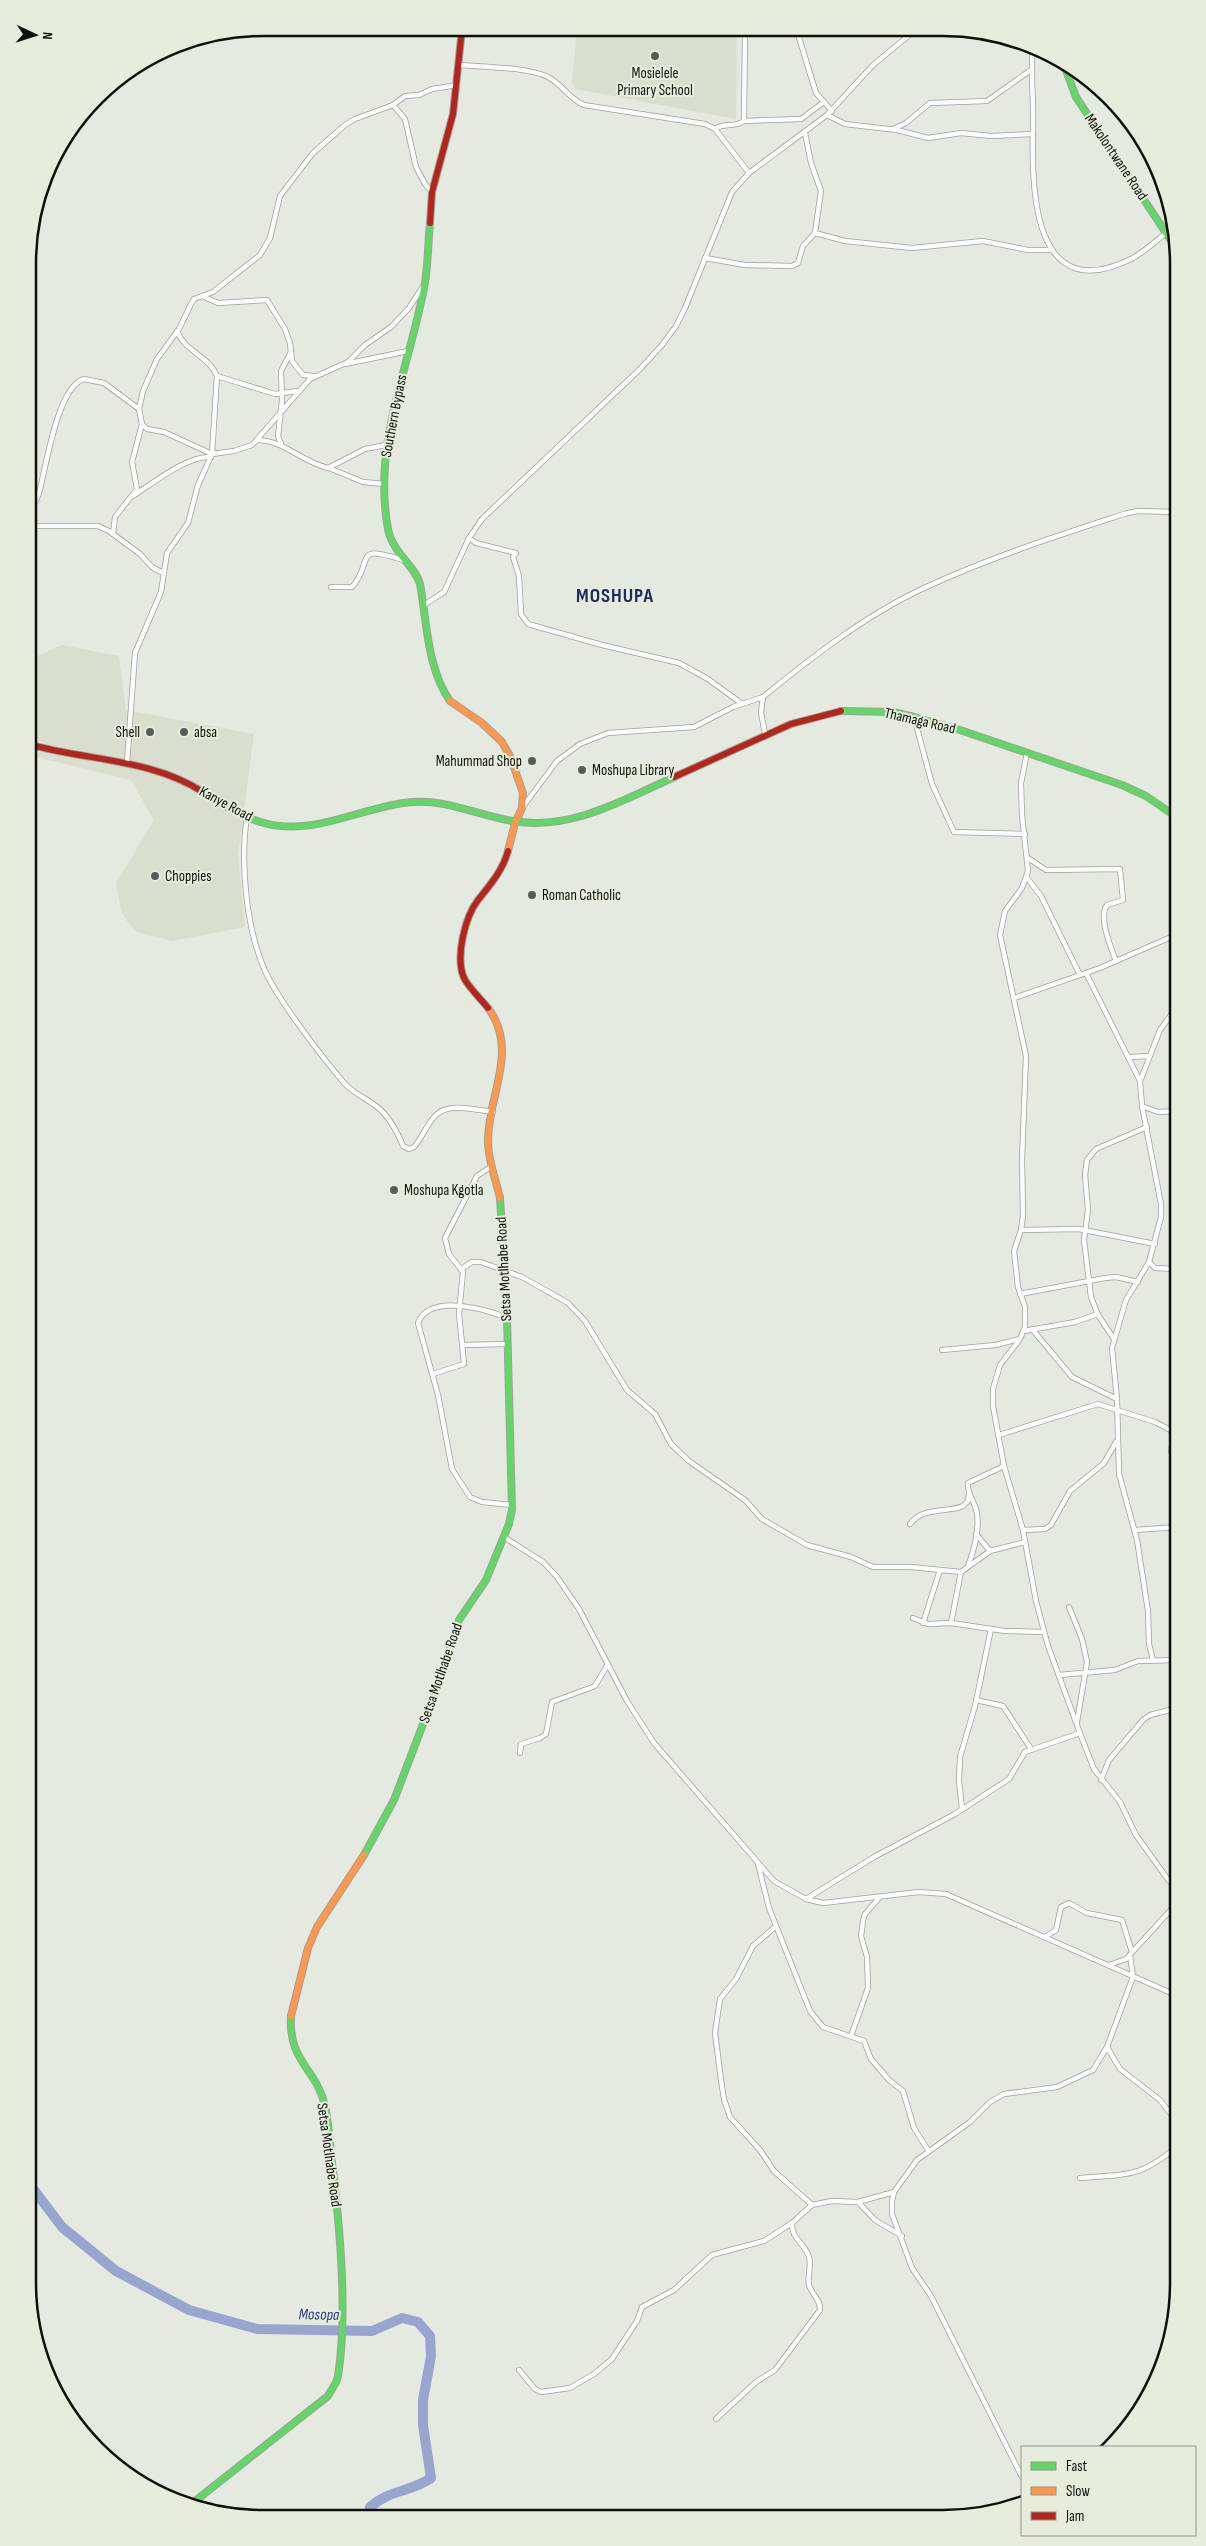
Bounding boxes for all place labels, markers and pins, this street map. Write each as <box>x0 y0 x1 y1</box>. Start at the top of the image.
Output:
marker: Mosielele Primary School <box>649 50 661 62</box>
place label: Mosielele Primary School <box>617 64 693 100</box>
place label: Shell <box>116 723 140 742</box>
place label: absa <box>194 723 217 742</box>
marker: Shell <box>144 726 156 738</box>
marker: absa <box>178 726 190 738</box>
place label: Mahummad Shop <box>436 752 522 771</box>
marker: Mahummad Shop <box>526 755 538 767</box>
place label: Moshupa Library <box>592 761 674 780</box>
marker: Moshupa Library <box>576 764 588 776</box>
place label: Choppies <box>165 867 212 886</box>
marker: Choppies <box>149 870 161 882</box>
place label: Roman Catholic <box>542 886 621 905</box>
marker: Roman Catholic <box>526 889 538 901</box>
place label: Moshupa Kgotla <box>404 1181 484 1200</box>
marker: Moshupa Kgotla <box>388 1184 400 1196</box>

